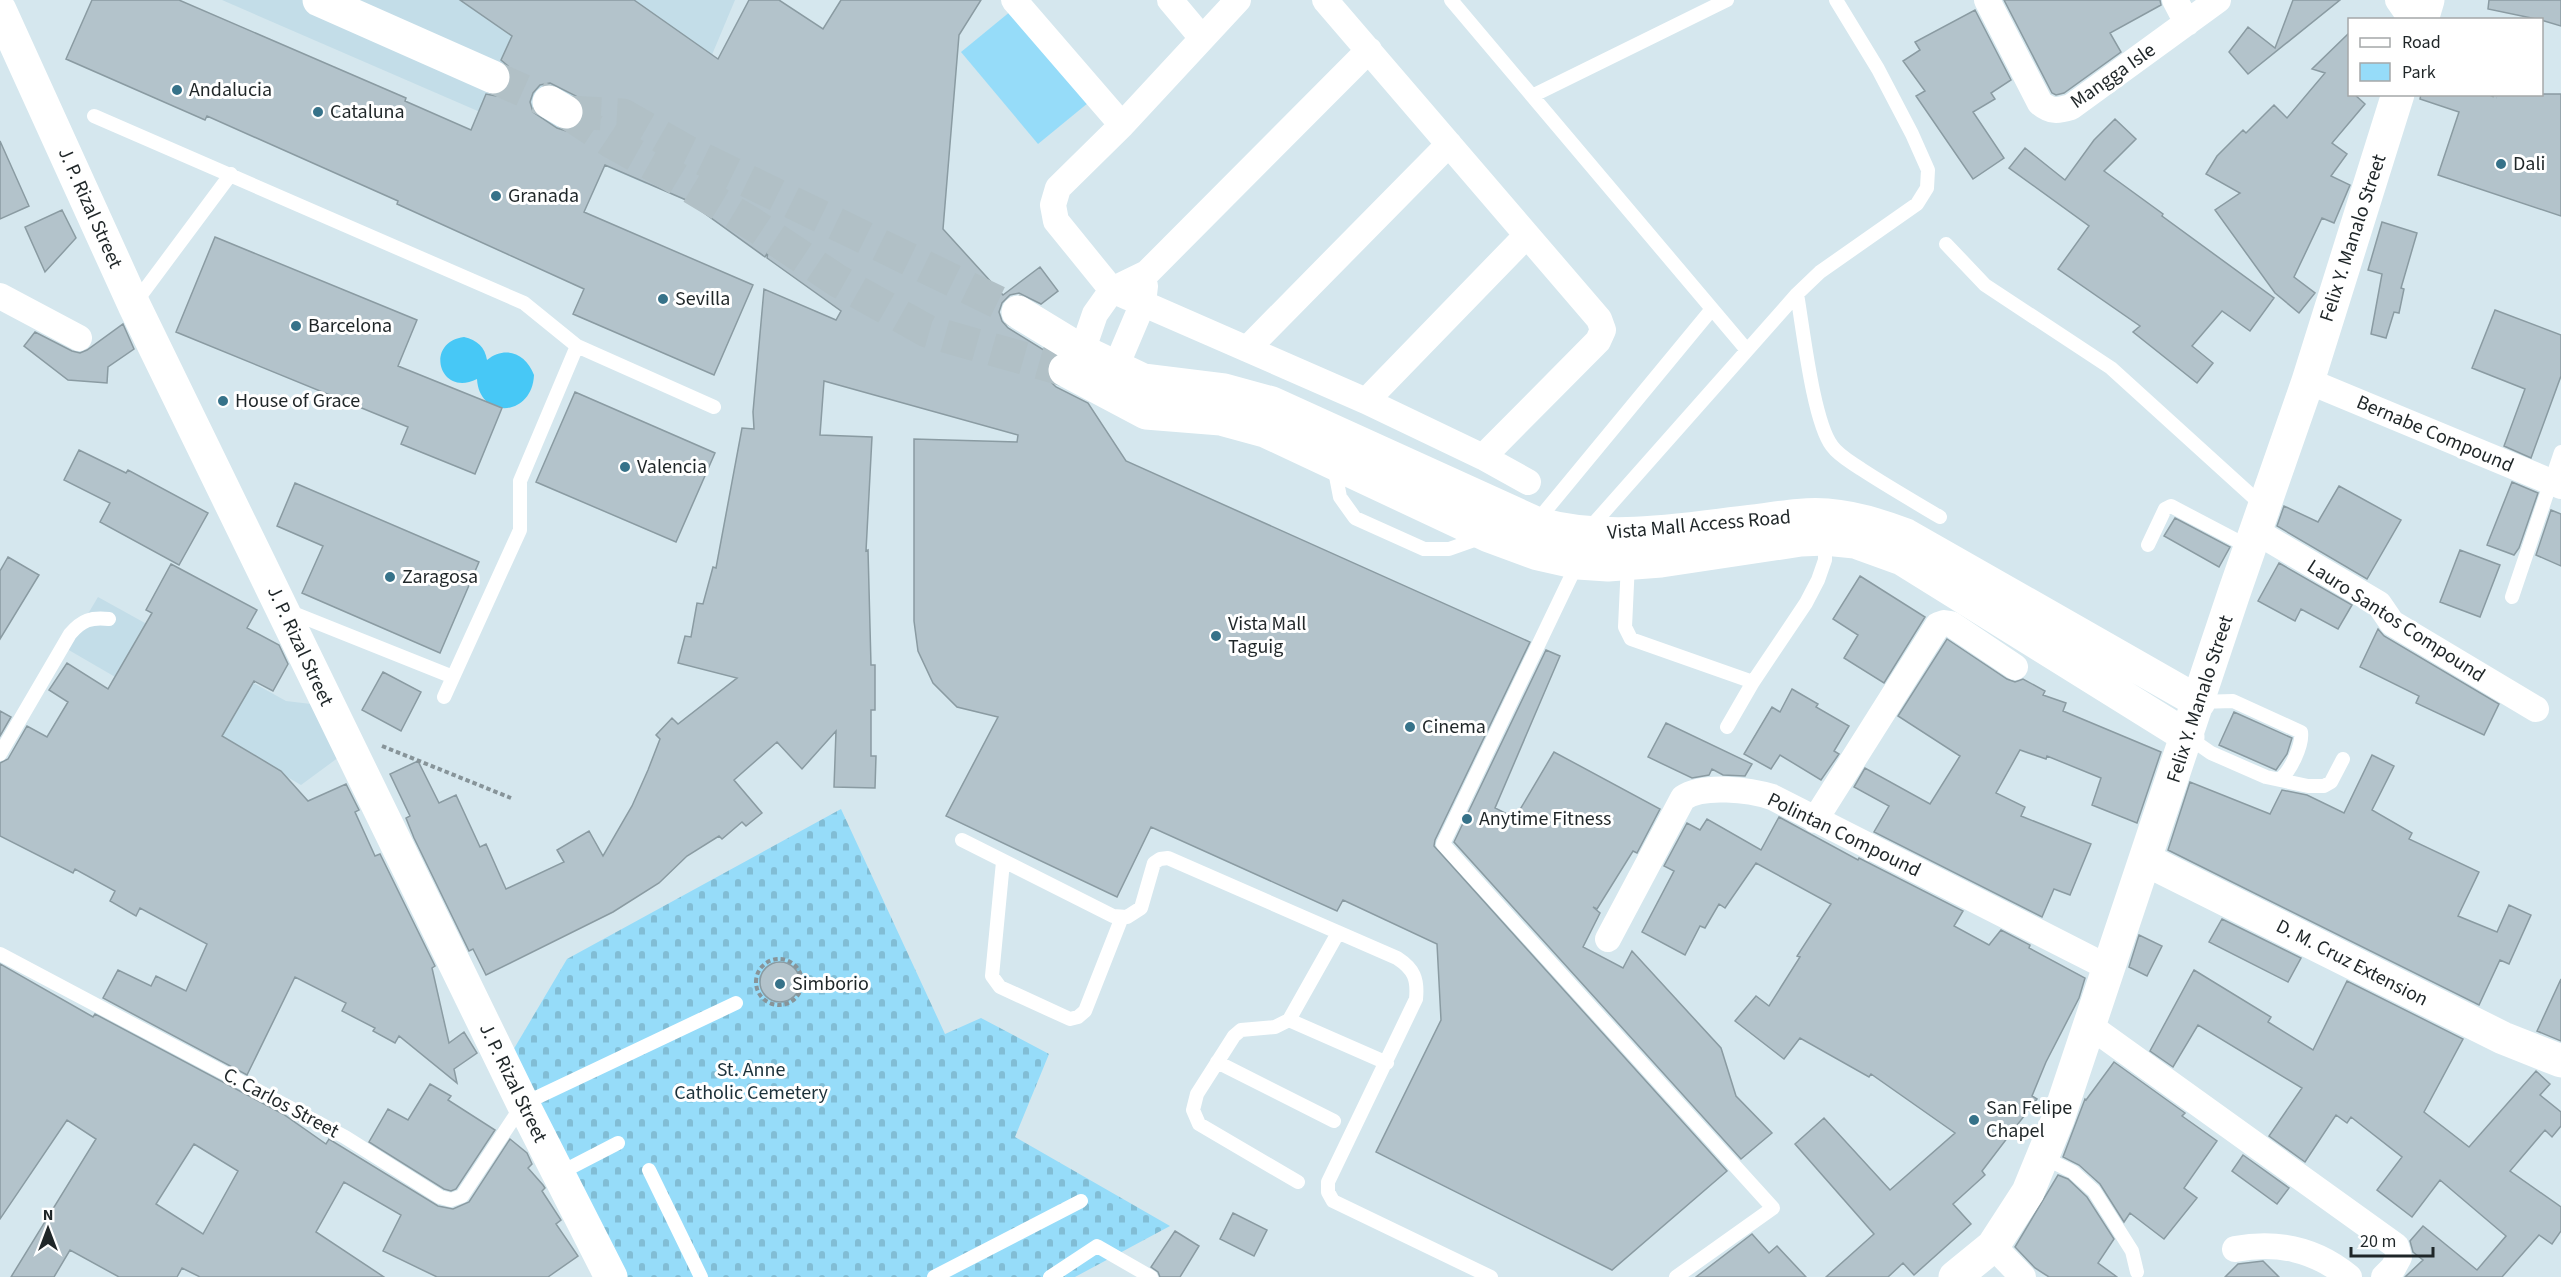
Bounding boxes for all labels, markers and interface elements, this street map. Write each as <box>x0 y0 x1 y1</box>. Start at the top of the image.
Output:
legend <box>2348 18 2543 96</box>
text: Road <box>2402 30 2441 55</box>
street label: Mangga Isle <box>2065 36 2161 116</box>
text: Park <box>2402 60 2436 85</box>
place label: Andalucia <box>189 76 272 104</box>
marker: Andalucia <box>170 83 184 97</box>
place label: Cataluna <box>330 98 405 126</box>
marker: Cataluna <box>311 105 325 119</box>
street label: J. P. Rizal Street <box>51 143 129 273</box>
street label: Felix Y. Manalo Street <box>2313 150 2393 325</box>
place label: Dali <box>2513 150 2545 178</box>
marker: Dali <box>2494 157 2508 171</box>
place label: Granada <box>508 182 579 210</box>
marker: Granada <box>489 189 503 203</box>
place label: Sevilla <box>675 285 730 313</box>
marker: Sevilla <box>656 292 670 306</box>
place label: Barcelona <box>308 312 392 340</box>
marker: Barcelona <box>289 319 303 333</box>
place label: House of Grace <box>235 387 360 415</box>
street label: Bernabe Compound <box>2352 388 2518 480</box>
marker: House of Grace <box>216 394 230 408</box>
place label: Valencia <box>637 453 707 481</box>
marker: Valencia <box>618 460 632 474</box>
street label: Vista Mall Access Road <box>1606 503 1792 547</box>
street label: Lauro Santos Compound <box>2301 553 2491 689</box>
place label: Zaragosa <box>402 563 478 591</box>
marker: Zaragosa <box>383 570 397 584</box>
street label: J. P. Rizal Street <box>260 581 340 711</box>
place label: Vista Mall Taguig <box>1228 610 1306 661</box>
street label: Felix Y. Manalo Street <box>2160 611 2240 786</box>
marker: Vista Mall Taguig <box>1209 629 1223 643</box>
place label: Cinema <box>1422 713 1486 741</box>
marker: Cinema <box>1403 720 1417 734</box>
street label: Polintan Compound <box>1762 786 1926 884</box>
place label: Anytime Fitness <box>1479 805 1612 833</box>
marker: Anytime Fitness <box>1460 812 1474 826</box>
street label: D. M. Cruz Extension <box>2271 913 2433 1013</box>
place label: Simborio <box>792 970 869 998</box>
marker: Simborio <box>773 977 787 991</box>
street label: J. P. Rizal Street <box>472 1019 554 1148</box>
park label: St. Anne Catholic Cemetery <box>674 1056 828 1107</box>
street label: C. Carlos Street <box>218 1061 344 1145</box>
place label: San Felipe Chapel <box>1986 1094 2072 1145</box>
marker: San Felipe Chapel <box>1967 1113 1981 1127</box>
north arrow <box>18 1199 78 1259</box>
text: N <box>43 1204 53 1226</box>
scale bar <box>2351 1220 2434 1258</box>
text: 20 m <box>2360 1229 2396 1254</box>

